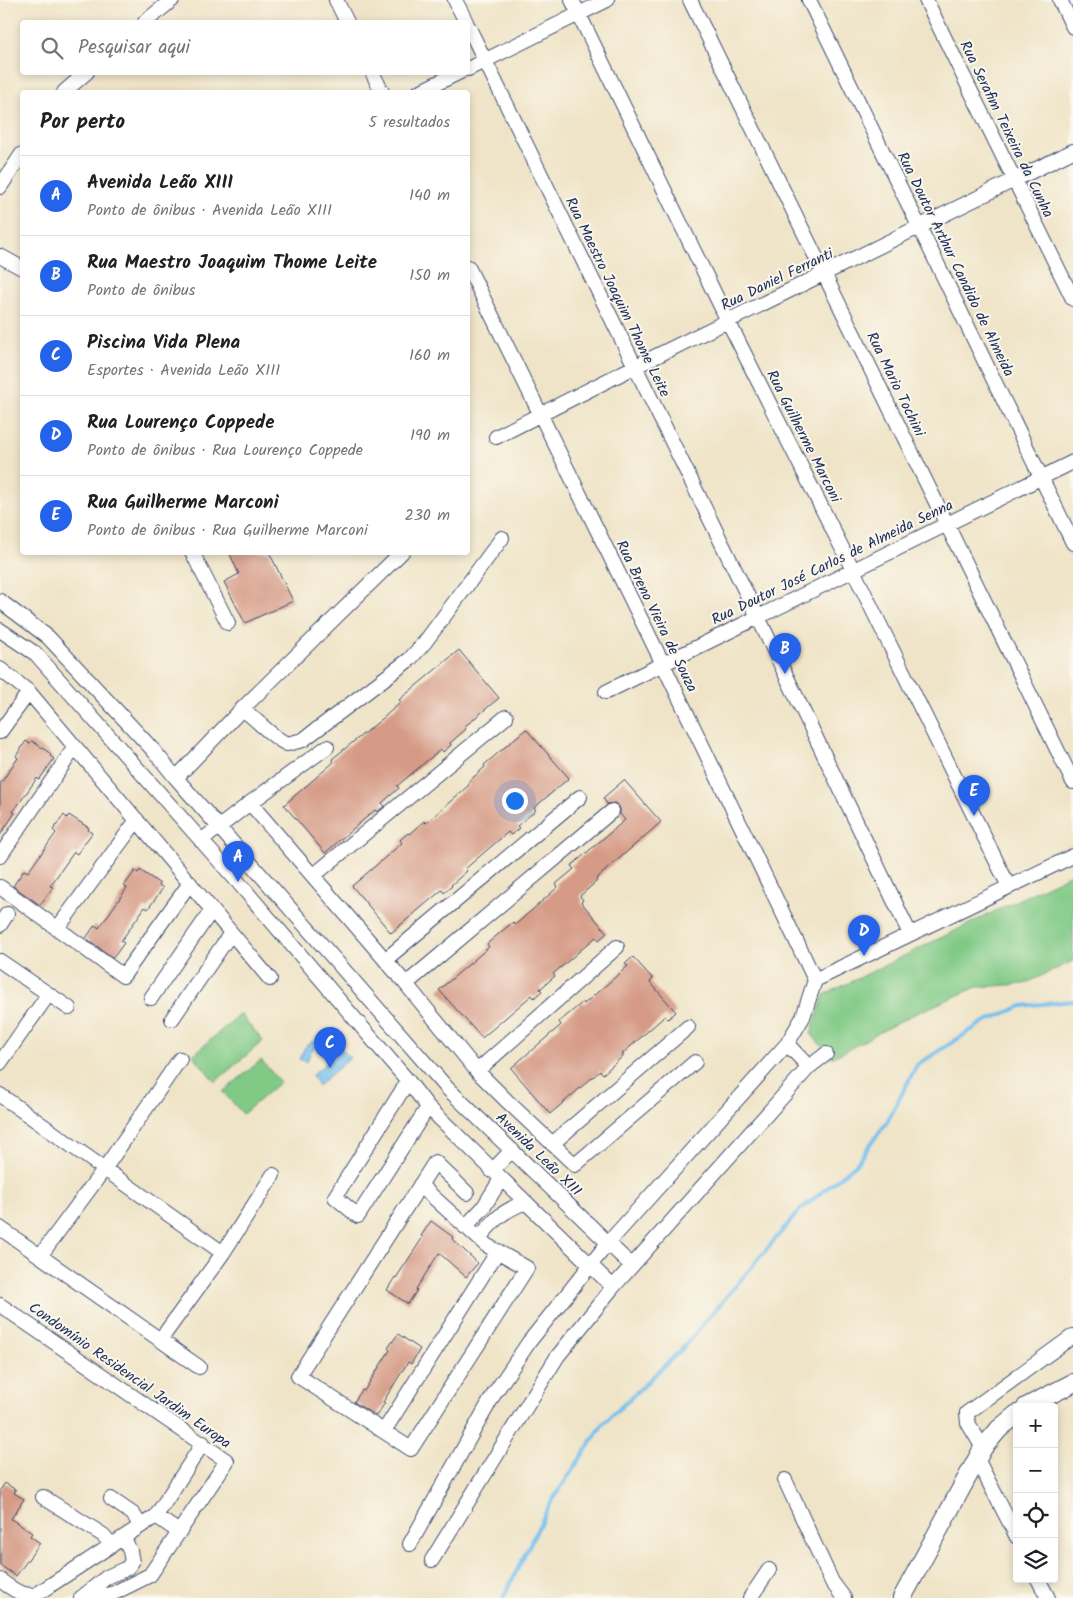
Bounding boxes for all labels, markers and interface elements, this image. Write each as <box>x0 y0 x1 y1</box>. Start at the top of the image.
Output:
search box <box>20 20 470 75</box>
text: Pesquisar aqui <box>78 33 190 63</box>
icon: search <box>38 34 66 62</box>
street label: Rua Serafim Teixeira da Cunha <box>953 37 1060 222</box>
text: Por perto <box>40 106 125 139</box>
text: 5 resultados <box>368 110 450 135</box>
street label: Rua Doutor Arthur Candido de Almeida <box>890 148 1020 381</box>
text: Avenida Leão XIII <box>87 168 233 198</box>
text: A <box>51 183 61 208</box>
text: 140 m <box>409 183 450 208</box>
street label: Rua Maestro Joaquim Thome Leite <box>558 193 676 402</box>
text: Ponto de ônibus · Avenida Leão XIII <box>87 198 332 223</box>
street label: Rua Daniel Ferranti <box>717 242 839 318</box>
text: Rua Maestro Joaquim Thome Leite <box>87 248 377 278</box>
text: B <box>51 263 61 288</box>
text: 150 m <box>409 263 450 288</box>
text: Ponto de ônibus <box>87 278 195 303</box>
text: Piscina Vida Plena <box>87 328 240 358</box>
street label: Rua Mario Tochini <box>859 328 931 442</box>
text: C <box>51 343 61 368</box>
text: 160 m <box>409 343 450 368</box>
text: Esportes · Avenida Leão XIII <box>87 358 280 383</box>
street label: Rua Guilherme Marconi <box>759 366 848 508</box>
text: Rua Lourenço Coppede <box>87 408 275 438</box>
text: D <box>51 423 61 448</box>
text: 190 m <box>410 423 450 448</box>
text: Ponto de ônibus · Rua Lourenço Coppede <box>87 438 363 463</box>
text: Rua Guilherme Marconi <box>87 488 279 518</box>
street label: Rua Doutor José Carlos de Almeida Senna <box>707 494 957 632</box>
text: E <box>52 503 60 528</box>
text: 230 m <box>404 503 450 528</box>
text: Ponto de ônibus · Rua Guilherme Marconi <box>87 518 368 543</box>
street label: Rua Breno Vieira de Souza <box>609 536 703 697</box>
pin: B <box>769 633 801 674</box>
pin: E <box>958 775 990 816</box>
your location <box>502 788 528 814</box>
pin: A <box>222 841 254 882</box>
pin: D <box>848 915 880 956</box>
pin: C <box>314 1027 346 1068</box>
street label: Avenida Leão XIII <box>490 1107 587 1203</box>
street label: Condomínio Residencial Jardim Europa <box>23 1296 236 1455</box>
map controls <box>1013 1403 1058 1583</box>
button: + <box>1013 1403 1058 1448</box>
button: − <box>1013 1448 1058 1493</box>
button: locate <box>1013 1493 1058 1538</box>
button: layers <box>1013 1538 1058 1583</box>

